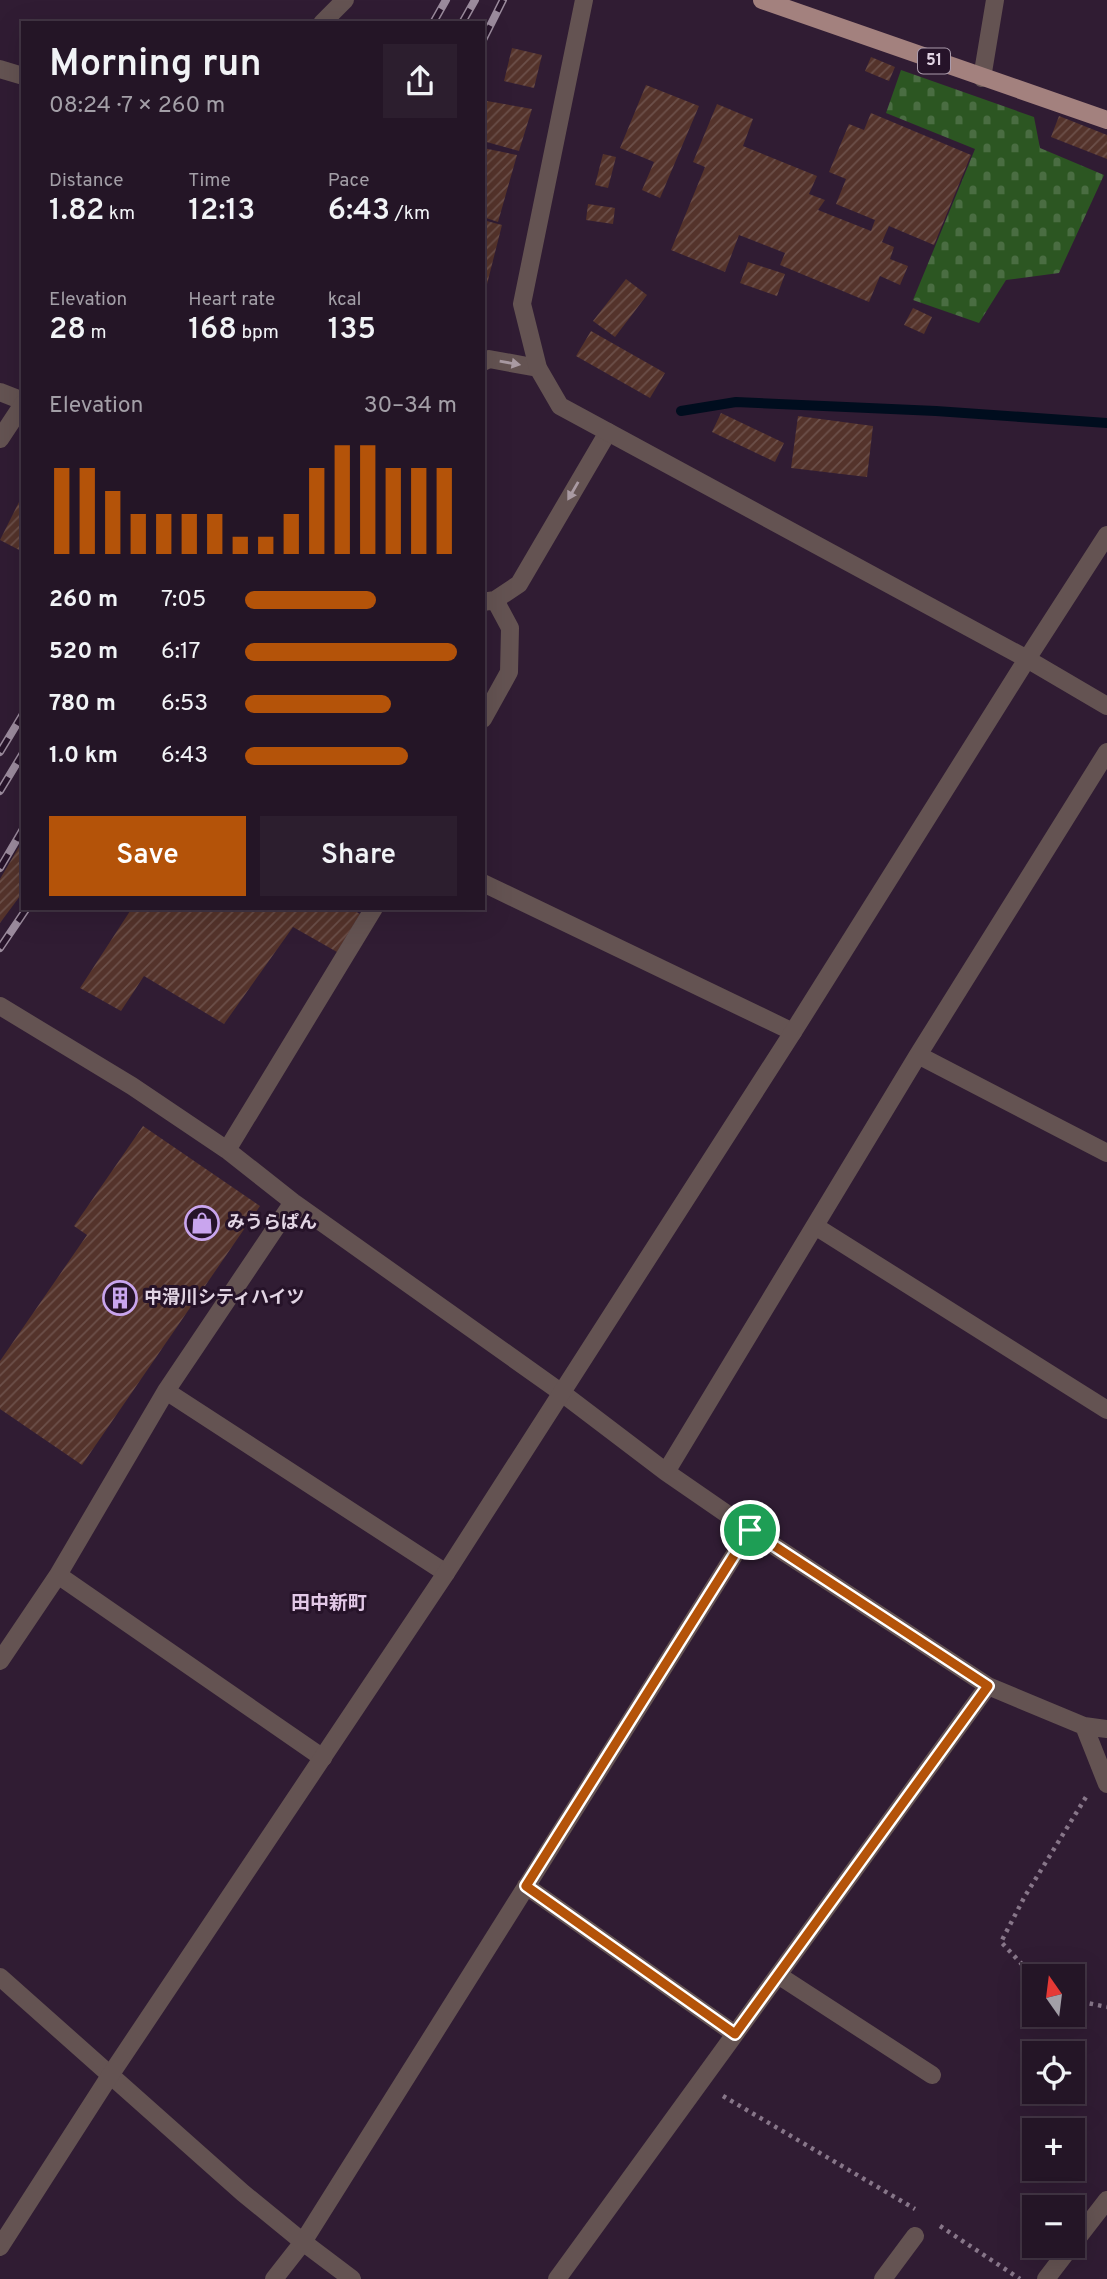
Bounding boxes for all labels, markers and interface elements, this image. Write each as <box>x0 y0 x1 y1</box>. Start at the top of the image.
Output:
text: Morning run <box>49 41 262 90</box>
button: share <box>383 44 457 118</box>
road number: 51 <box>918 48 950 74</box>
text: 08:24 · 7 × 260 m <box>49 92 225 121</box>
text: Distance <box>49 169 124 193</box>
text: Time <box>188 169 231 193</box>
text: Pace <box>328 169 369 193</box>
text: 1.82 <box>49 193 104 230</box>
text: 12:13 <box>188 193 255 230</box>
text: 6:43 <box>328 193 390 230</box>
text: km <box>104 202 135 226</box>
text: /km <box>390 202 430 226</box>
text: Elevation <box>49 288 127 312</box>
text: Heart rate <box>188 288 275 312</box>
text: kcal <box>328 288 361 312</box>
text: 28 <box>49 312 86 349</box>
text: 168 <box>188 312 237 349</box>
text: 135 <box>328 312 376 349</box>
text: m <box>86 321 107 345</box>
text: bpm <box>237 321 279 345</box>
one-way arrow <box>499 358 521 369</box>
text: Elevation <box>49 392 144 421</box>
text: 30–34 m <box>364 392 457 421</box>
one-way arrow <box>567 481 579 500</box>
text: 260 m <box>49 586 118 615</box>
text: 7:05 <box>161 586 206 615</box>
text: 520 m <box>49 638 118 667</box>
text: 6:17 <box>161 638 200 667</box>
text: 780 m <box>49 690 116 719</box>
text: 6:53 <box>161 690 208 719</box>
text: 1.0 km <box>49 742 118 771</box>
text: 6:43 <box>161 742 208 771</box>
button: Save <box>49 816 246 896</box>
button: Share <box>260 816 457 896</box>
shop icon: みうらぱん <box>183 1204 221 1242</box>
place label: みうらぱん <box>227 1212 317 1235</box>
building icon: 中滑川シティハイツ <box>101 1279 139 1317</box>
place label: 中滑川シティハイツ <box>144 1287 305 1310</box>
pin <box>720 1500 780 1560</box>
icon: arrive <box>731 1511 769 1549</box>
district label: 田中新町 <box>291 1592 367 1616</box>
north arrow <box>1022 1964 1085 2026</box>
map controls <box>1022 1964 1085 2258</box>
button: locate <box>1022 2041 1085 2104</box>
button: + <box>1022 2118 1085 2181</box>
button: − <box>1022 2195 1085 2258</box>

